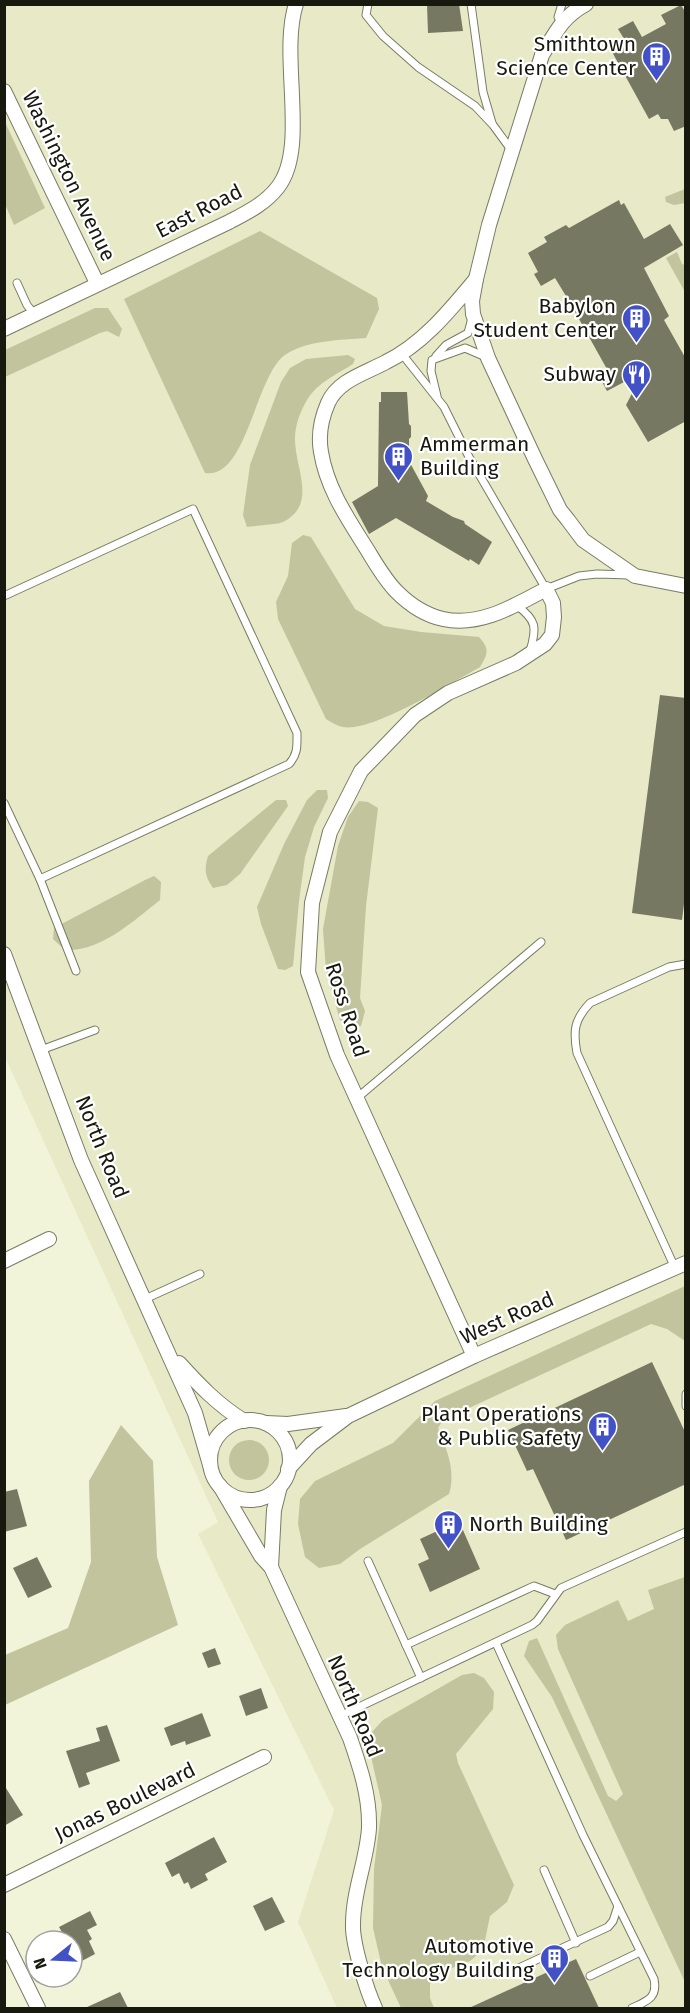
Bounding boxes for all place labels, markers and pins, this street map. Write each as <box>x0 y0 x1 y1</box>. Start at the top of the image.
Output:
place label: Smithtown Science Center <box>496 31 636 81</box>
building icon: Smithtown Science Center <box>641 40 673 82</box>
place label: Babylon Student Center <box>473 293 616 343</box>
building icon: Babylon Student Center <box>621 302 653 344</box>
restaurant icon: Subway <box>621 358 653 400</box>
place label: Subway <box>544 361 617 387</box>
place label: Ammerman Building <box>420 431 529 481</box>
building icon: Ammerman Building <box>383 440 415 482</box>
place label: Plant Operations & Public Safety <box>421 1401 582 1451</box>
building icon: Plant Operations & Public Safety <box>586 1410 618 1452</box>
building icon: North Building <box>432 1508 464 1550</box>
place label: North Building <box>469 1511 608 1537</box>
place label: Automotive Technology Building <box>342 1933 534 1983</box>
building icon: Automotive Technology Building <box>539 1942 571 1984</box>

